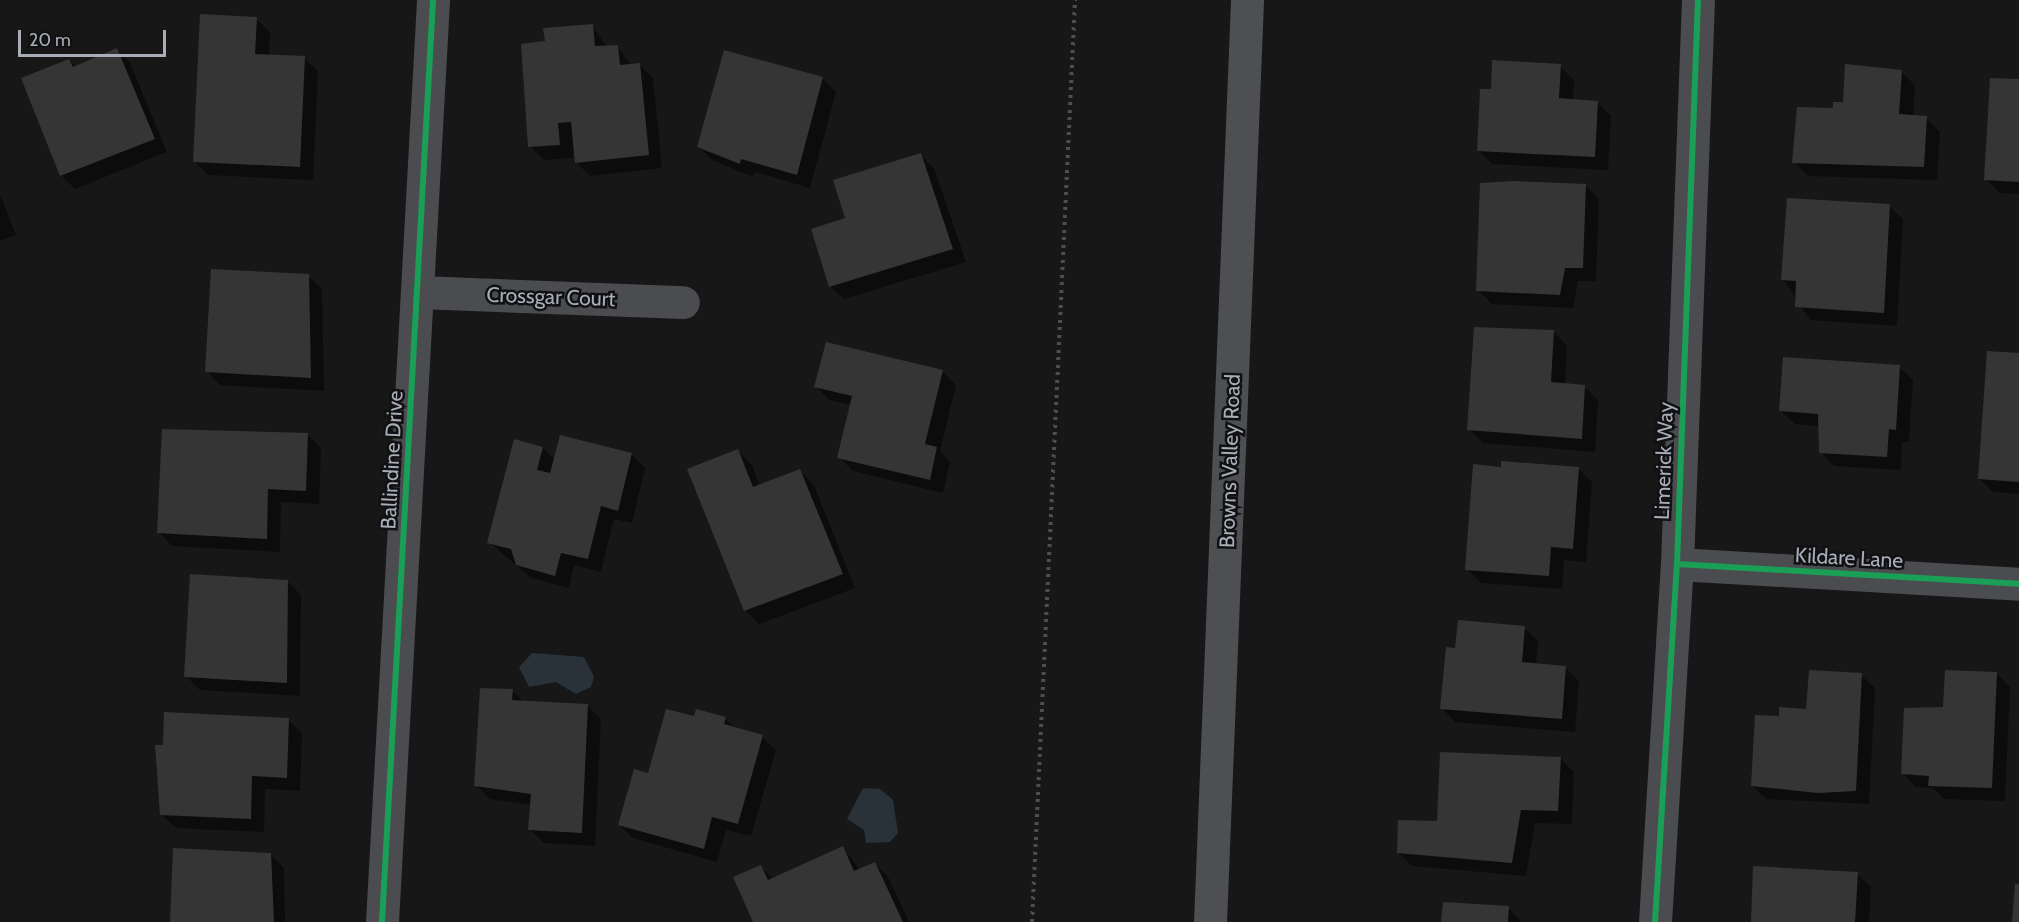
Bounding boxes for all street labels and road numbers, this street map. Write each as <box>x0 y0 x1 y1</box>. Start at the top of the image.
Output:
street label: Crossgar Court <box>486 282 616 312</box>
street label: Browns Valley Road <box>1214 374 1246 548</box>
street label: Ballindine Drive <box>376 390 408 530</box>
street label: Limerick Way <box>1649 402 1679 520</box>
street label: Kildare Lane <box>1794 543 1904 573</box>

